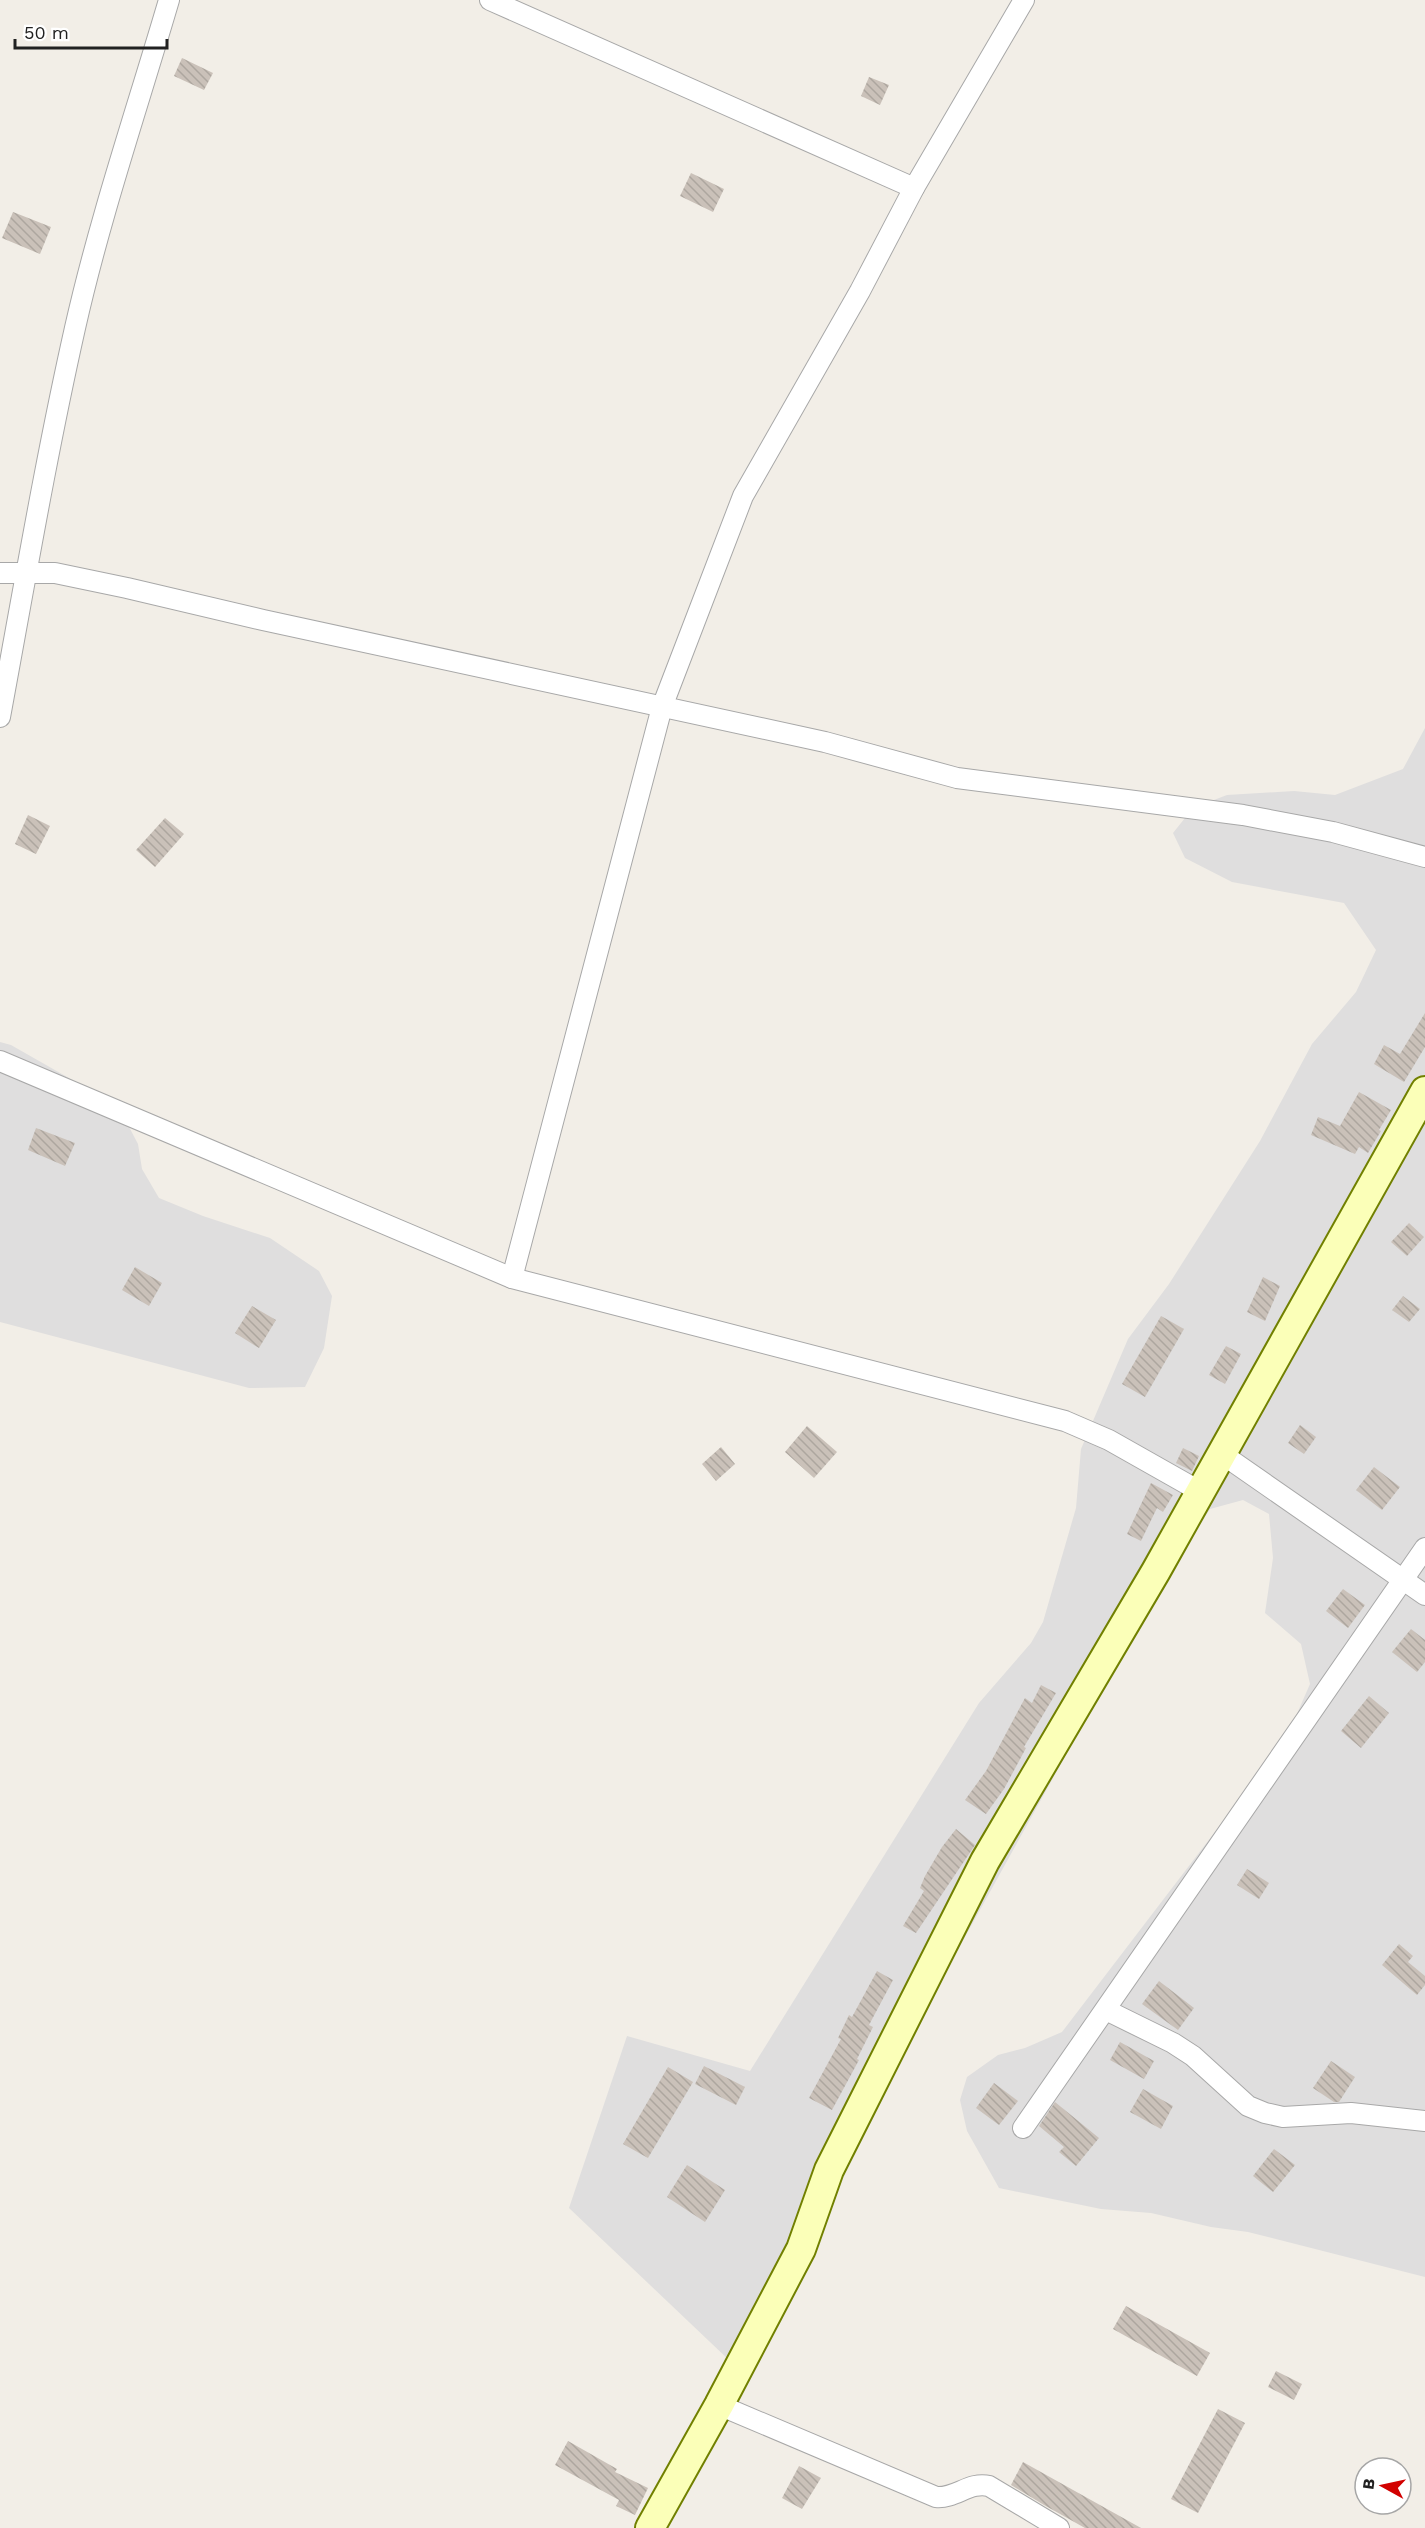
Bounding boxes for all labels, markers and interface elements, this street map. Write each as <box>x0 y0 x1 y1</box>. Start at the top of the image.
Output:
scale bar <box>15 12 166 50</box>
text: 50 m <box>24 22 69 43</box>
north arrow <box>1353 2456 1413 2516</box>
text: B <box>1358 2477 1379 2491</box>

